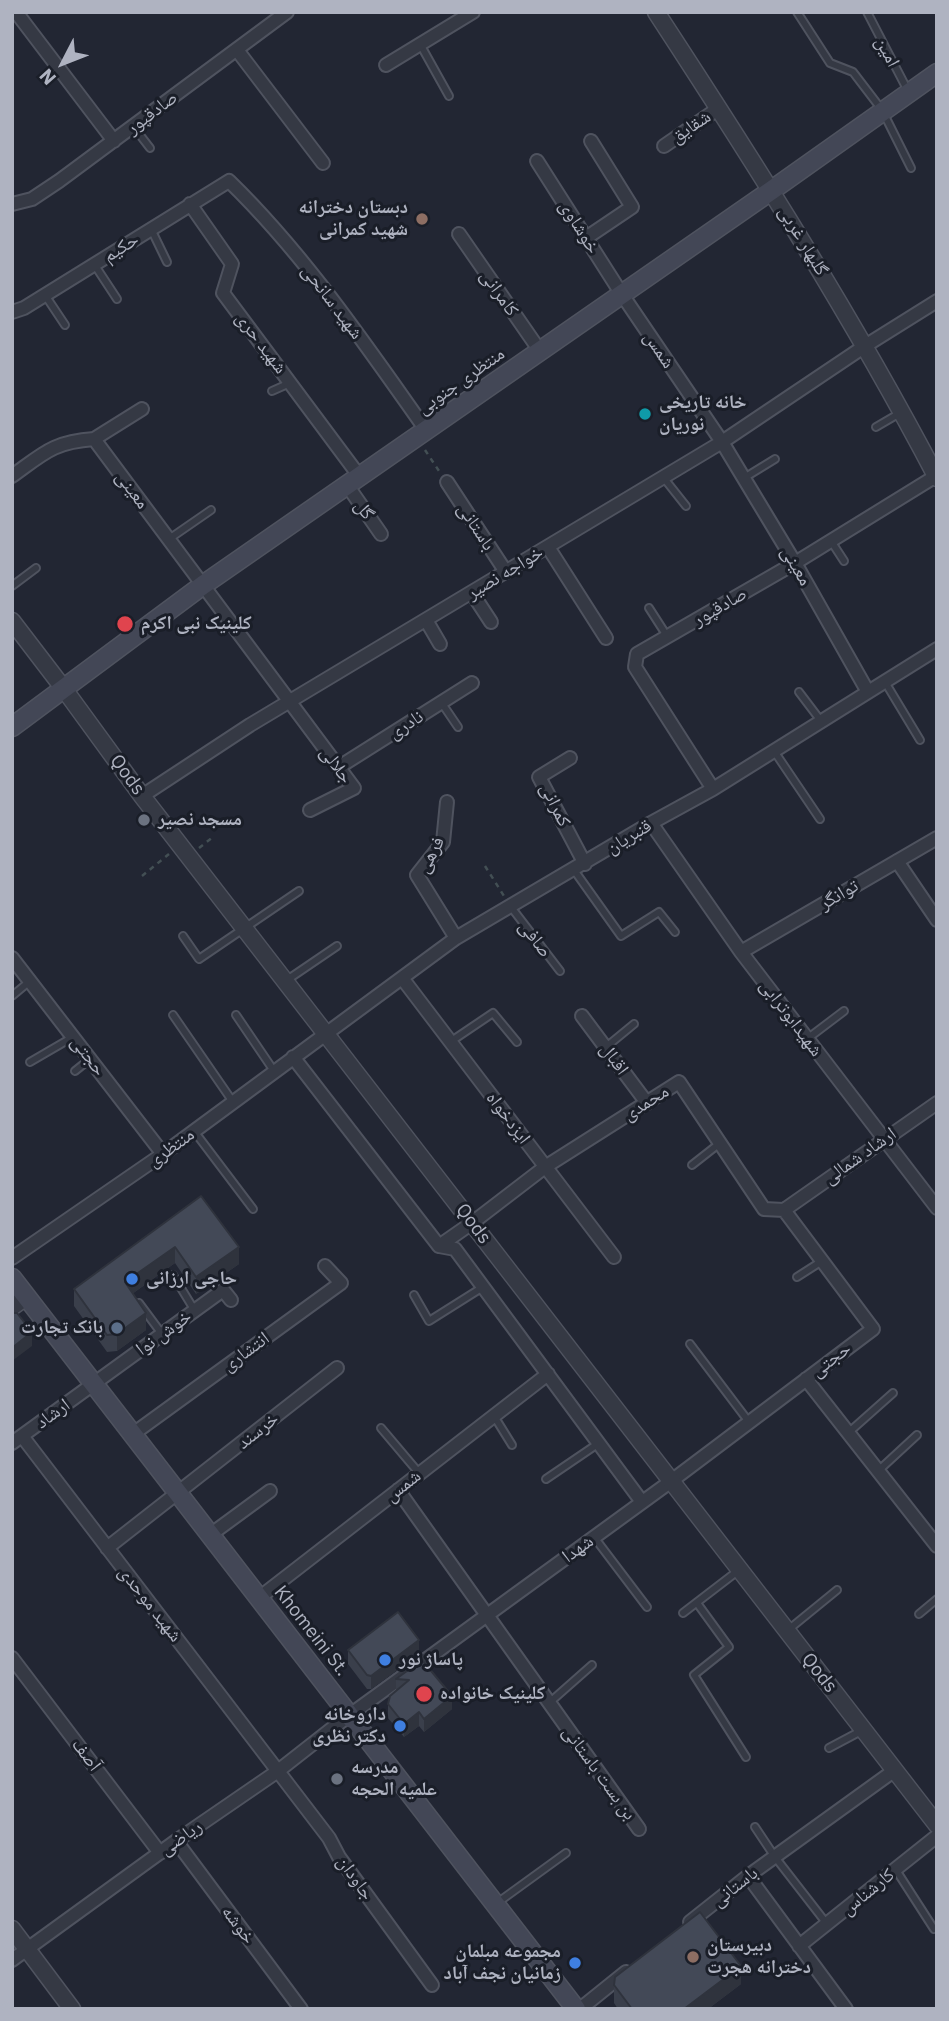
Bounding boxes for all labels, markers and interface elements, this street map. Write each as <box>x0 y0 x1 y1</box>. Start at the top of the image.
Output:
north arrow <box>28 28 98 98</box>
street label: امین <box>870 33 904 71</box>
text: N <box>34 64 61 90</box>
street label: صادقپور <box>122 86 182 140</box>
street label: شقایق <box>667 105 715 149</box>
street label: خوشاوی <box>554 196 604 258</box>
place label: دبستان دخترانه شهید کمرانی <box>299 197 408 241</box>
street label: گلبهار غربی <box>773 202 833 280</box>
marker: دبستان دخترانه شهید کمرانی <box>414 211 430 227</box>
street label: حکیم <box>99 228 143 268</box>
street label: شهید سانحی <box>296 260 368 344</box>
street label: کامرانی <box>475 265 523 321</box>
street label: شهید حری <box>230 308 292 378</box>
street label: شمس <box>638 327 680 373</box>
street label: منتظری جنوبی <box>413 342 509 420</box>
place label: خانه تاریخی نوریان <box>659 392 747 436</box>
marker: خانه تاریخی نوریان <box>637 406 653 422</box>
street label: معینی <box>110 466 154 514</box>
street label: گل <box>349 496 379 524</box>
street label: باستانی <box>452 499 500 555</box>
street label: خواجه نصیر <box>463 541 547 605</box>
street label: معینی <box>776 542 816 590</box>
street label: صادقپور <box>689 582 751 632</box>
place label: کلینیک نبی اکرم <box>141 613 252 635</box>
marker: کلینیک نبی اکرم <box>115 614 135 634</box>
street label: نادری <box>384 706 428 744</box>
street label: جلالی <box>315 742 357 788</box>
street label: Qods <box>105 750 149 800</box>
street label: کمرانی <box>535 779 575 831</box>
place label: مسجد نصیر <box>158 809 242 831</box>
marker: مسجد نصیر <box>136 812 152 828</box>
street label: قنبریان <box>602 815 656 859</box>
street label: فرهی <box>412 833 450 877</box>
street label: توانگر <box>815 875 863 915</box>
street label: صافی <box>514 916 556 962</box>
street label: شهیدابوترابی <box>754 975 828 1061</box>
street label: حجتی <box>65 1031 111 1081</box>
street label: اقبال <box>595 1038 633 1080</box>
street label: محمدی <box>619 1080 673 1126</box>
street label: ایزدخواه <box>481 1087 535 1149</box>
street label: منتظری <box>143 1123 199 1173</box>
street label: ارشاد شمالی <box>819 1123 901 1189</box>
street label: Qods <box>451 1199 495 1249</box>
place label: حاجی ارزانی <box>146 1268 237 1290</box>
marker: حاجی ارزانی <box>124 1271 140 1287</box>
street label: خوش نوا <box>132 1305 196 1361</box>
place label: بانک تجارت <box>21 1317 103 1339</box>
marker: بانک تجارت <box>109 1320 125 1336</box>
street label: انتشاری <box>218 1327 274 1377</box>
street label: حجتی <box>806 1337 856 1383</box>
street label: ارشاد <box>31 1394 75 1434</box>
street label: خرسند <box>233 1408 283 1454</box>
street label: شمس <box>380 1465 426 1507</box>
street label: شهدا <box>558 1530 598 1568</box>
street label: شهید موحدی <box>113 1561 187 1647</box>
street label: Khomeini St. <box>269 1581 353 1681</box>
place label: پاساژ نور <box>399 1649 463 1671</box>
street label: Qods <box>796 1649 842 1697</box>
marker: پاساژ نور <box>377 1652 393 1668</box>
place label: کلینیک خانواده <box>440 1683 545 1705</box>
marker: کلینیک خانواده <box>414 1684 434 1704</box>
place label: داروخانه دکتر نظری <box>312 1704 386 1748</box>
marker: داروخانه دکتر نظری <box>392 1718 408 1734</box>
street label: بن بست باستانی <box>557 1721 641 1825</box>
street label: آصف <box>66 1734 106 1776</box>
place label: مدرسه علمیه الحجه <box>351 1757 437 1801</box>
marker: مدرسه علمیه الحجه <box>329 1771 345 1787</box>
street label: ریاضی <box>155 1815 207 1861</box>
street label: جاودان <box>332 1851 378 1905</box>
street label: باستانی <box>707 1862 763 1912</box>
street label: کارشناس <box>837 1864 899 1920</box>
street label: خوشه <box>216 1901 260 1949</box>
place label: دبیرستان دخترانه هجرت <box>707 1935 811 1979</box>
place label: مجموعه مبلمان زمانیان نجف آباد <box>444 1941 561 1985</box>
marker: دبیرستان دخترانه هجرت <box>685 1949 701 1965</box>
marker: مجموعه مبلمان زمانیان نجف آباد <box>567 1955 583 1971</box>

